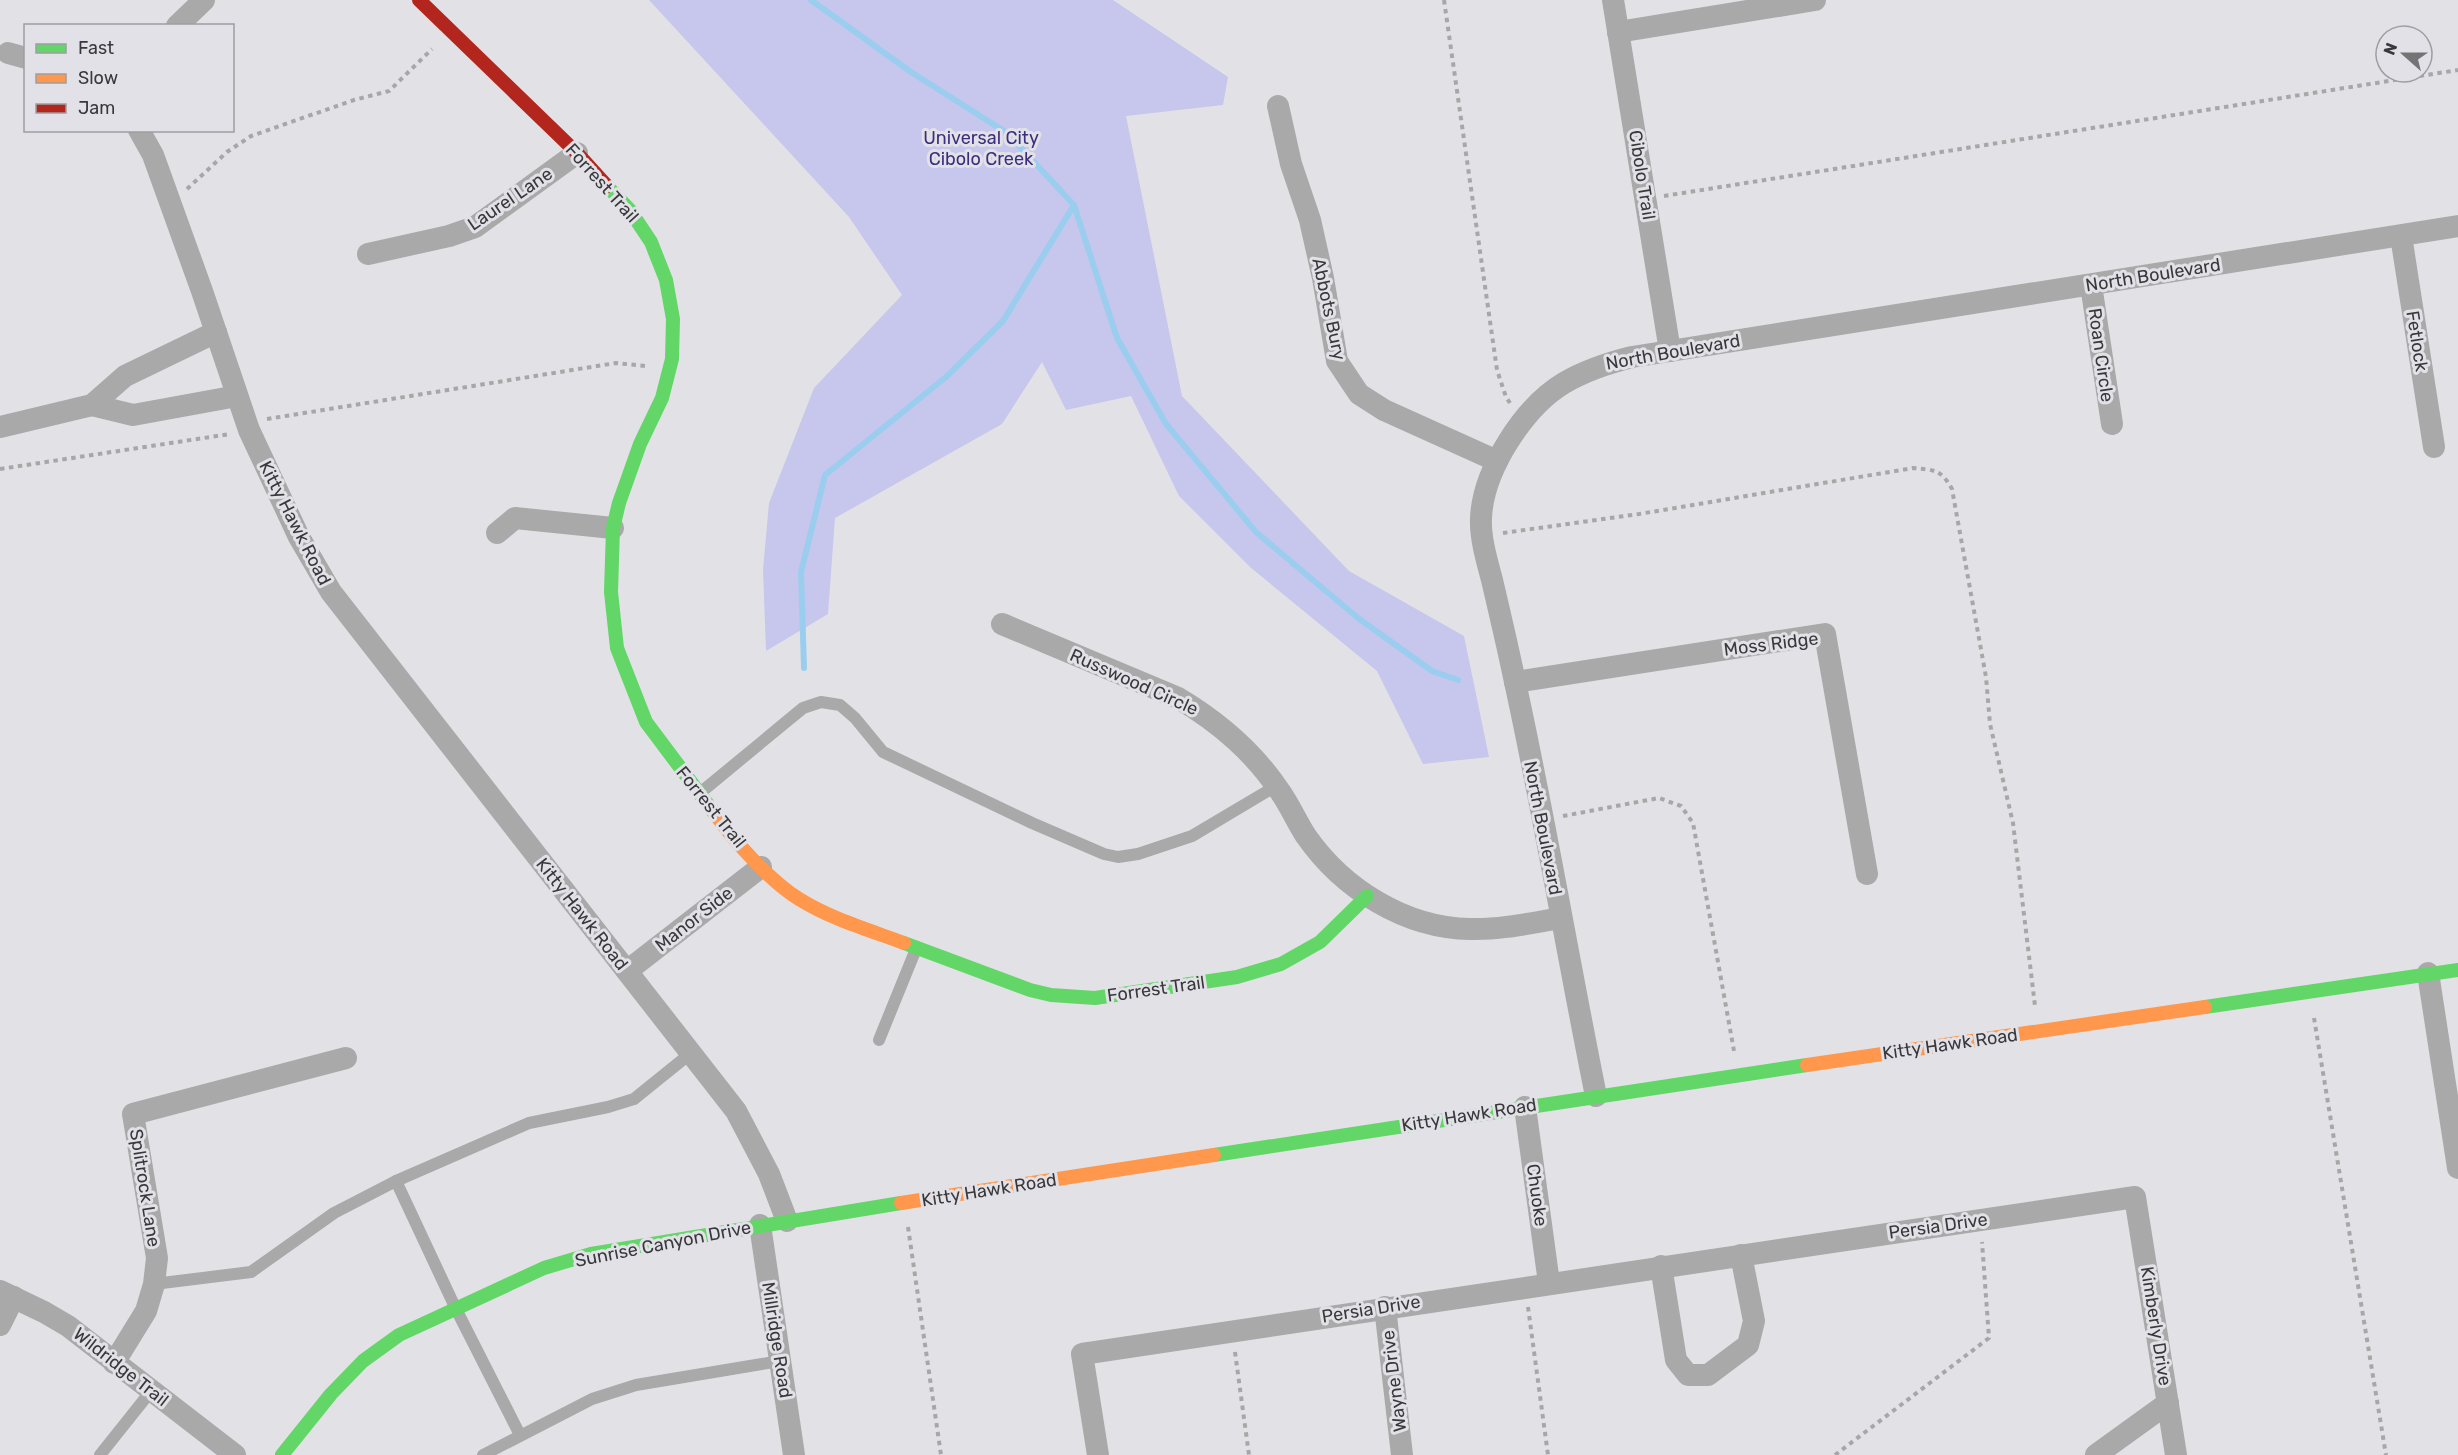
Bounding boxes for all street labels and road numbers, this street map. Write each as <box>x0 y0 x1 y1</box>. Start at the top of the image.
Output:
street label: Cibolo Trail <box>1624 129 1660 221</box>
street label: Forrest Trail <box>561 139 643 227</box>
street label: Laurel Lane <box>463 163 557 235</box>
street label: North Boulevard <box>2084 253 2222 297</box>
street label: Abbots Bury <box>1307 256 1351 362</box>
street label: Roan Circle <box>2084 307 2118 403</box>
street label: Fetlock <box>2401 309 2433 374</box>
street label: North Boulevard <box>1604 329 1742 375</box>
street label: Kitty Hawk Road <box>254 457 336 589</box>
street label: Moss Ridge <box>1722 627 1820 661</box>
street label: Russwood Circle <box>1066 644 1202 720</box>
street label: North Boulevard <box>1519 759 1567 897</box>
street label: Forrest Trail <box>671 762 751 852</box>
street label: Kitty Hawk Road <box>531 853 633 975</box>
street label: Manor Side <box>651 882 737 956</box>
street label: Forrest Trail <box>1106 971 1206 1007</box>
street label: Kitty Hawk Road <box>1881 1024 2019 1064</box>
street label: Kitty Hawk Road <box>1400 1093 1538 1137</box>
street label: Splitrock Lane <box>125 1127 165 1249</box>
street label: Chuoke <box>1522 1162 1552 1228</box>
street label: Kitty Hawk Road <box>920 1168 1058 1212</box>
street label: Persia Drive <box>1887 1208 1989 1244</box>
street label: Sunrise Canyon Drive <box>573 1216 753 1272</box>
street label: Kimberly Drive <box>2136 1265 2176 1387</box>
street label: Millridge Road <box>757 1280 797 1400</box>
street label: Persia Drive <box>1320 1290 1422 1328</box>
street label: Wildridge Trail <box>69 1323 173 1411</box>
street label: Wayne Drive <box>1377 1329 1411 1433</box>

